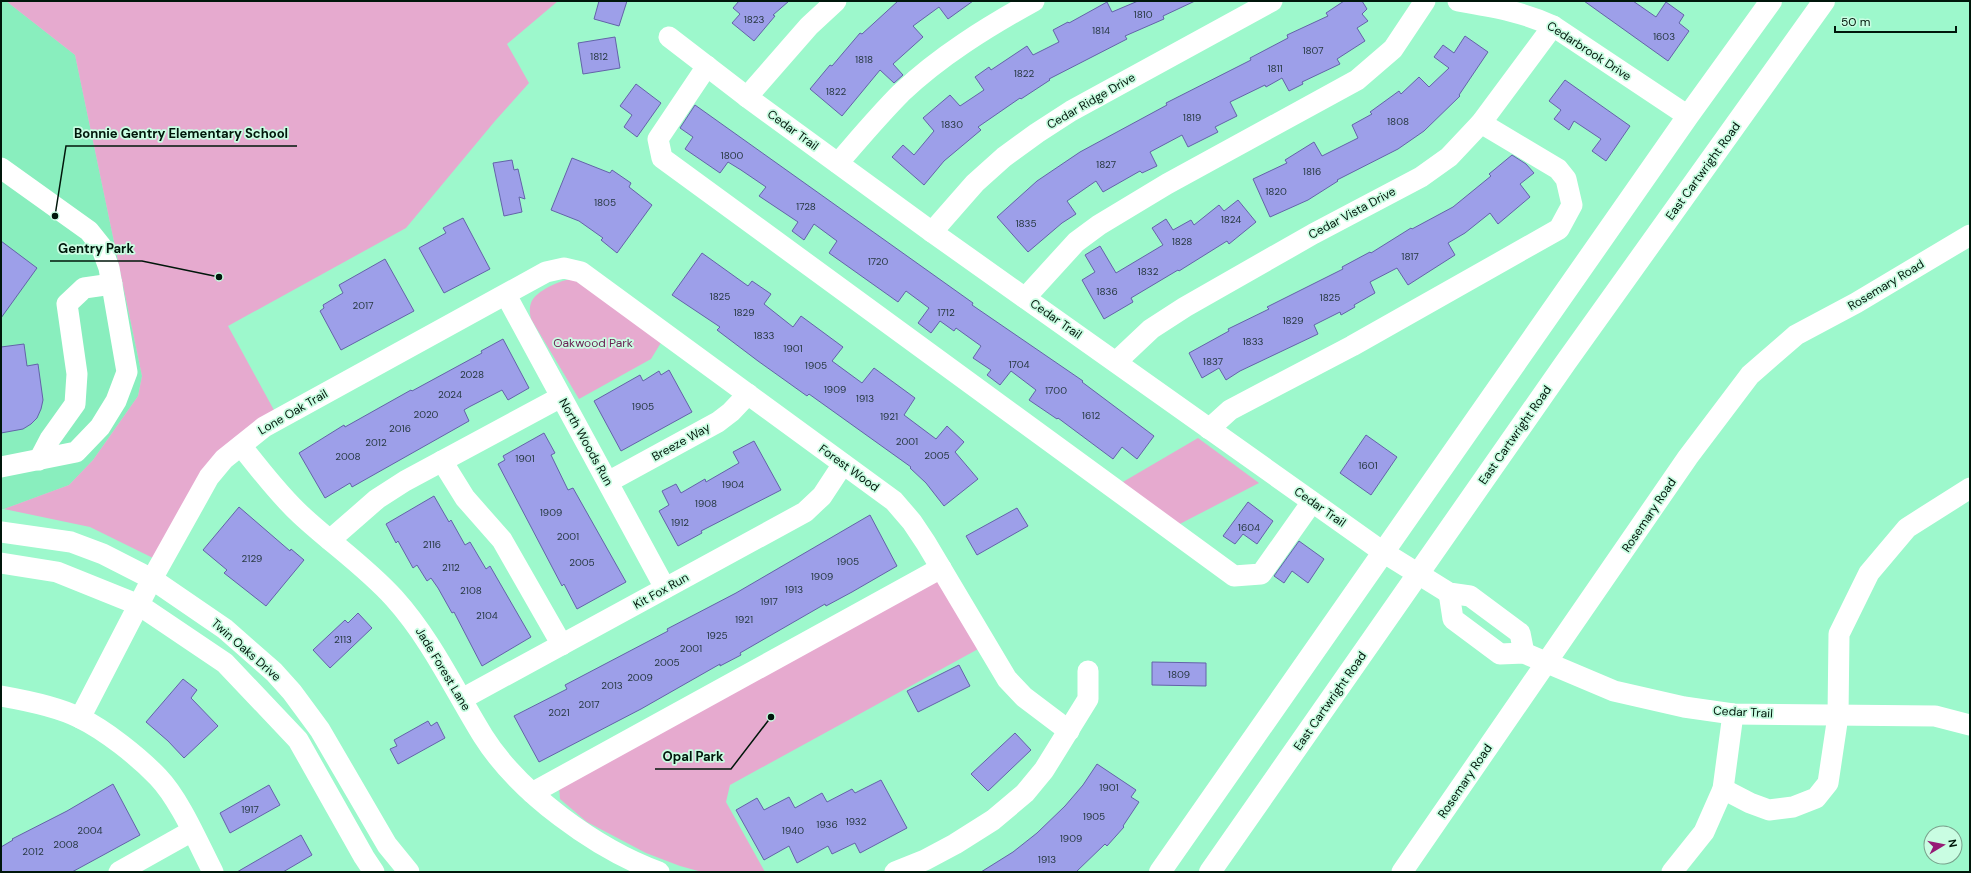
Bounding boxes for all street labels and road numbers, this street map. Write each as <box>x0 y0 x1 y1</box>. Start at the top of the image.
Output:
street label: Cedarbrook Drive <box>1544 18 1634 84</box>
street label: Cedar Ridge Drive <box>1044 69 1138 133</box>
street label: Cedar Trail <box>764 106 822 154</box>
street label: East Cartwright Road <box>1662 119 1744 223</box>
street label: Cedar Vista Drive <box>1306 183 1399 243</box>
street label: Rosemary Road <box>1845 256 1927 314</box>
street label: Cedar Trail <box>1027 295 1085 343</box>
street label: East Cartwright Road <box>1475 382 1555 488</box>
street label: Lone Oak Trail <box>255 386 331 438</box>
street label: North Woods Run <box>555 395 617 489</box>
street label: Breeze Way <box>649 419 713 465</box>
street label: Forest Wood <box>816 441 882 495</box>
street label: Rosemary Road <box>1618 475 1680 555</box>
street label: Cedar Trail <box>1291 483 1349 531</box>
street label: Kit Fox Run <box>631 569 692 613</box>
street label: Twin Oaks Drive <box>208 615 284 685</box>
street label: Jade Forest Lane <box>412 624 474 714</box>
street label: East Cartwright Road <box>1290 648 1370 754</box>
street label: Cedar Trail <box>1713 702 1773 722</box>
street label: Rosemary Road <box>1434 741 1496 821</box>

